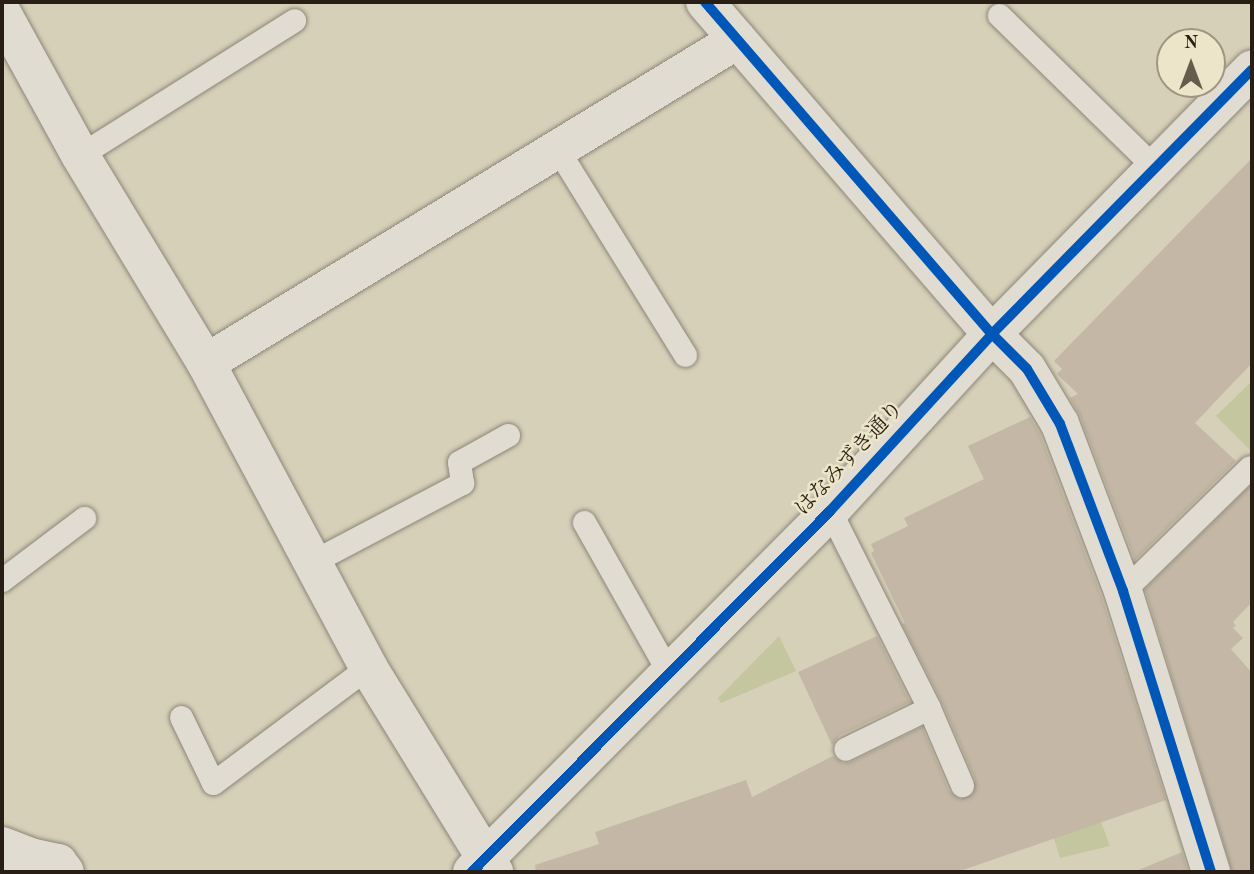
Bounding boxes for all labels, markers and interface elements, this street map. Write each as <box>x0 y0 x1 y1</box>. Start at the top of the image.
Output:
north arrow <box>1156 28 1226 98</box>
text: N <box>1184 34 1198 53</box>
street label: はなみずき通り <box>791 397 909 521</box>

